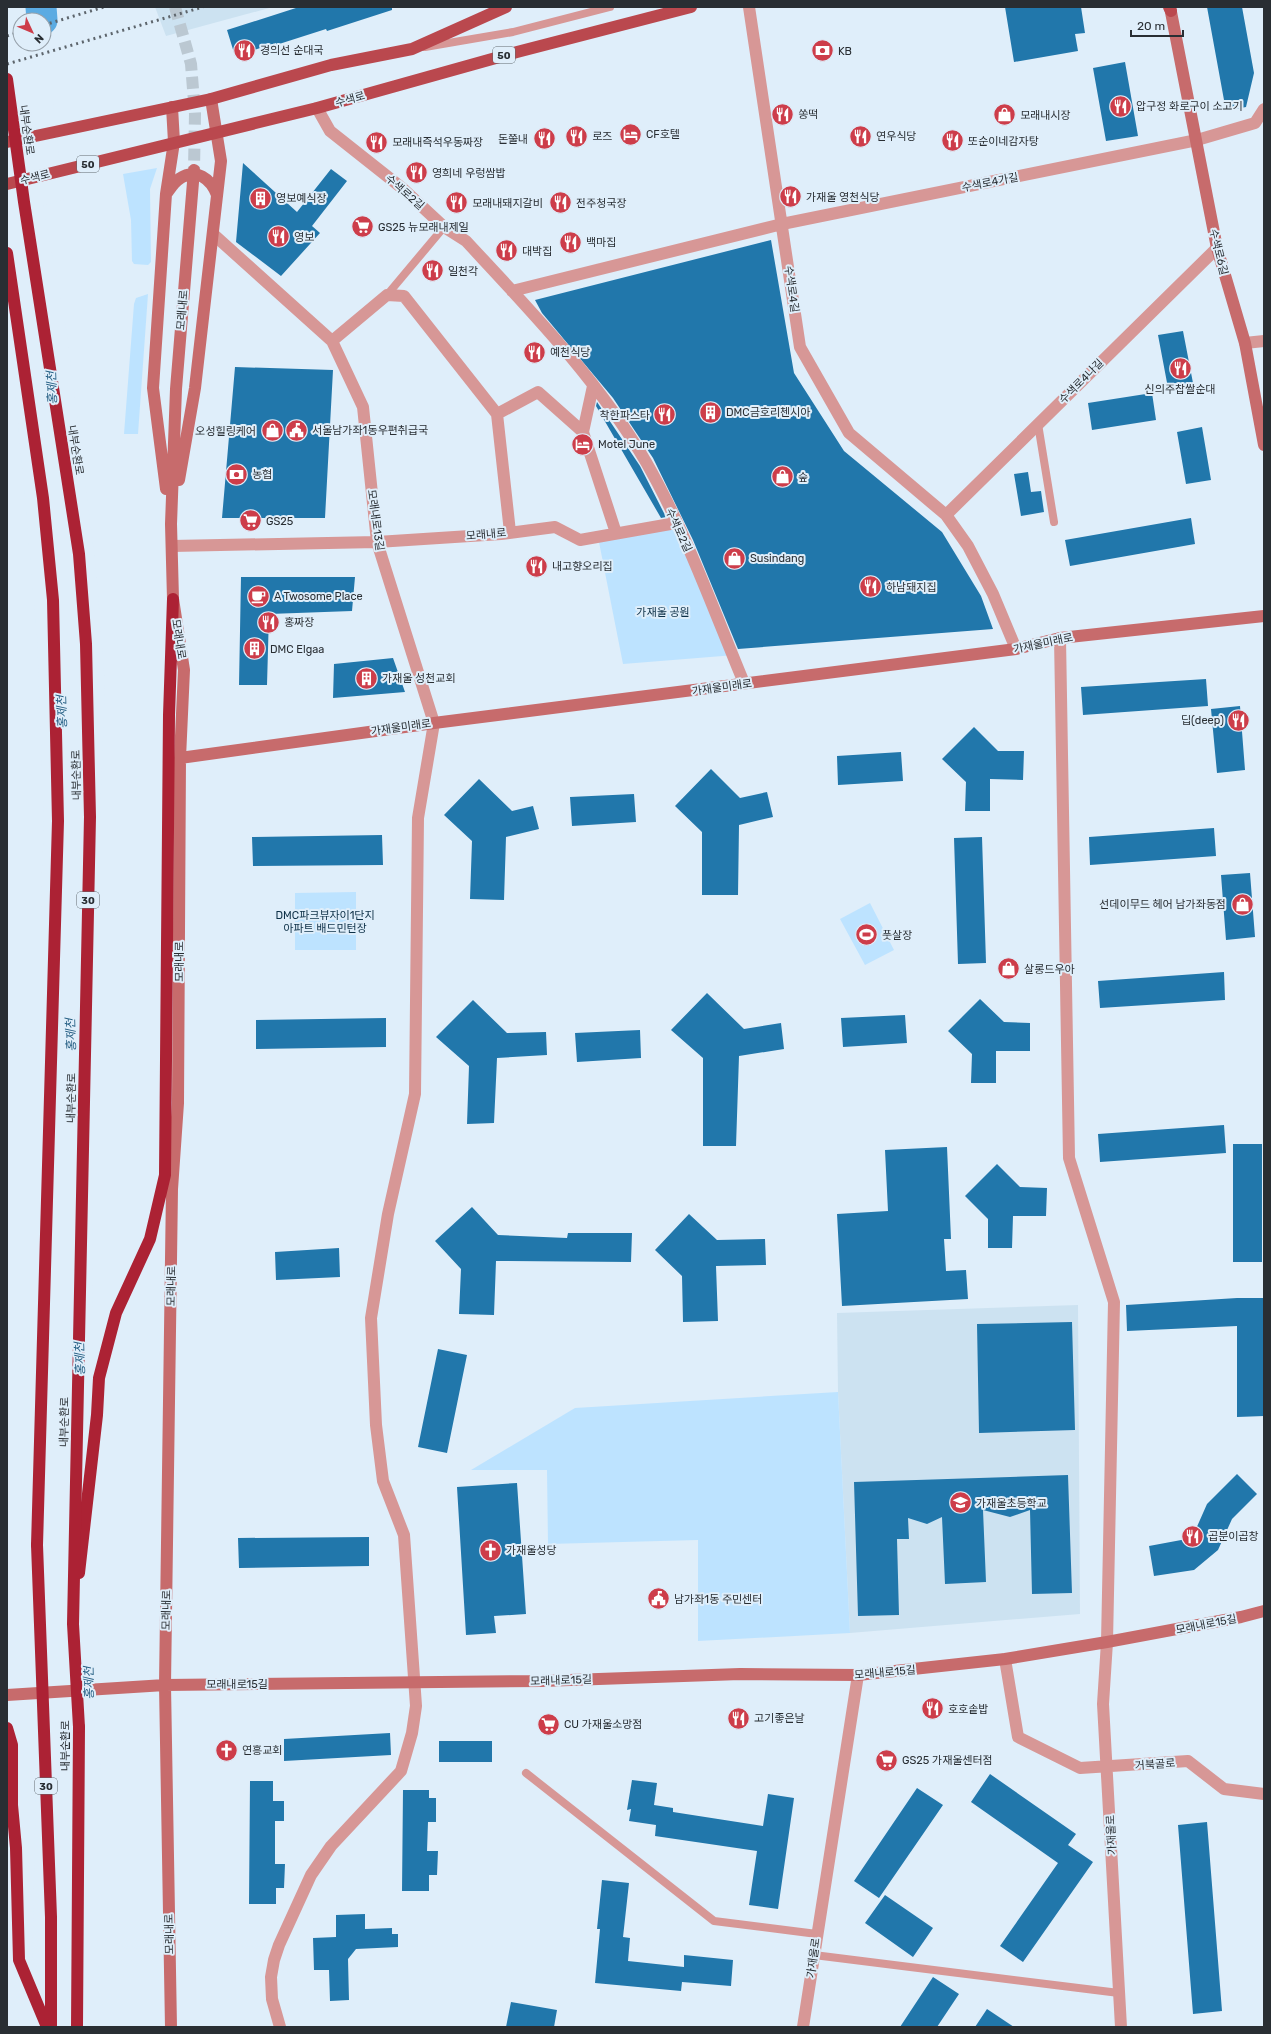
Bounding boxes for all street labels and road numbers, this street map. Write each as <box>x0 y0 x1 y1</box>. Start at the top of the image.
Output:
road number: 50 <box>493 47 515 63</box>
street label: 수색로 <box>334 89 367 110</box>
street label: 내부순환로 <box>17 104 36 156</box>
road number: 50 <box>77 156 99 172</box>
street label: 수색로 <box>19 168 51 187</box>
street label: 수색로4가길 <box>961 171 1020 194</box>
street label: 수색로2길 <box>383 172 427 213</box>
street label: 수색로6길 <box>1207 228 1231 277</box>
street label: 수색로4길 <box>782 265 801 313</box>
street label: 모래내로 <box>174 289 191 331</box>
street label: 수색로4나길 <box>1056 356 1106 406</box>
street label: 내부순환로 <box>65 424 86 476</box>
street label: 모래내로13길 <box>365 489 386 552</box>
street label: 수색로2길 <box>663 506 694 554</box>
street label: 모래내로 <box>465 526 507 543</box>
street label: 모래내로 <box>169 618 188 660</box>
street label: 가재울미래로 <box>1012 631 1074 656</box>
street label: 가재울미래로 <box>691 677 753 698</box>
street label: 가재울미래로 <box>370 717 432 738</box>
street label: 내부순환로 <box>70 750 83 800</box>
road number: 30 <box>77 892 99 908</box>
street label: 모래내로 <box>173 942 186 982</box>
street label: 내부순환로 <box>65 1073 78 1123</box>
street label: 모래내로 <box>165 1266 178 1306</box>
street label: 내부순환로 <box>58 1397 71 1447</box>
street label: 모래내로 <box>160 1590 173 1630</box>
street label: 모래내로15길 <box>1175 1612 1238 1637</box>
street label: 모래내로15길 <box>854 1663 916 1682</box>
street label: 모래내로15길 <box>530 1673 592 1688</box>
street label: 모래내로15길 <box>206 1678 268 1691</box>
street label: 내부순환로 <box>59 1721 72 1771</box>
street label: 거북골로 <box>1134 1757 1176 1772</box>
road number: 30 <box>35 1778 57 1794</box>
street label: 가재울로 <box>1104 1814 1119 1856</box>
street label: 모래내로 <box>163 1914 176 1954</box>
street label: 가재울로 <box>804 1937 823 1979</box>

